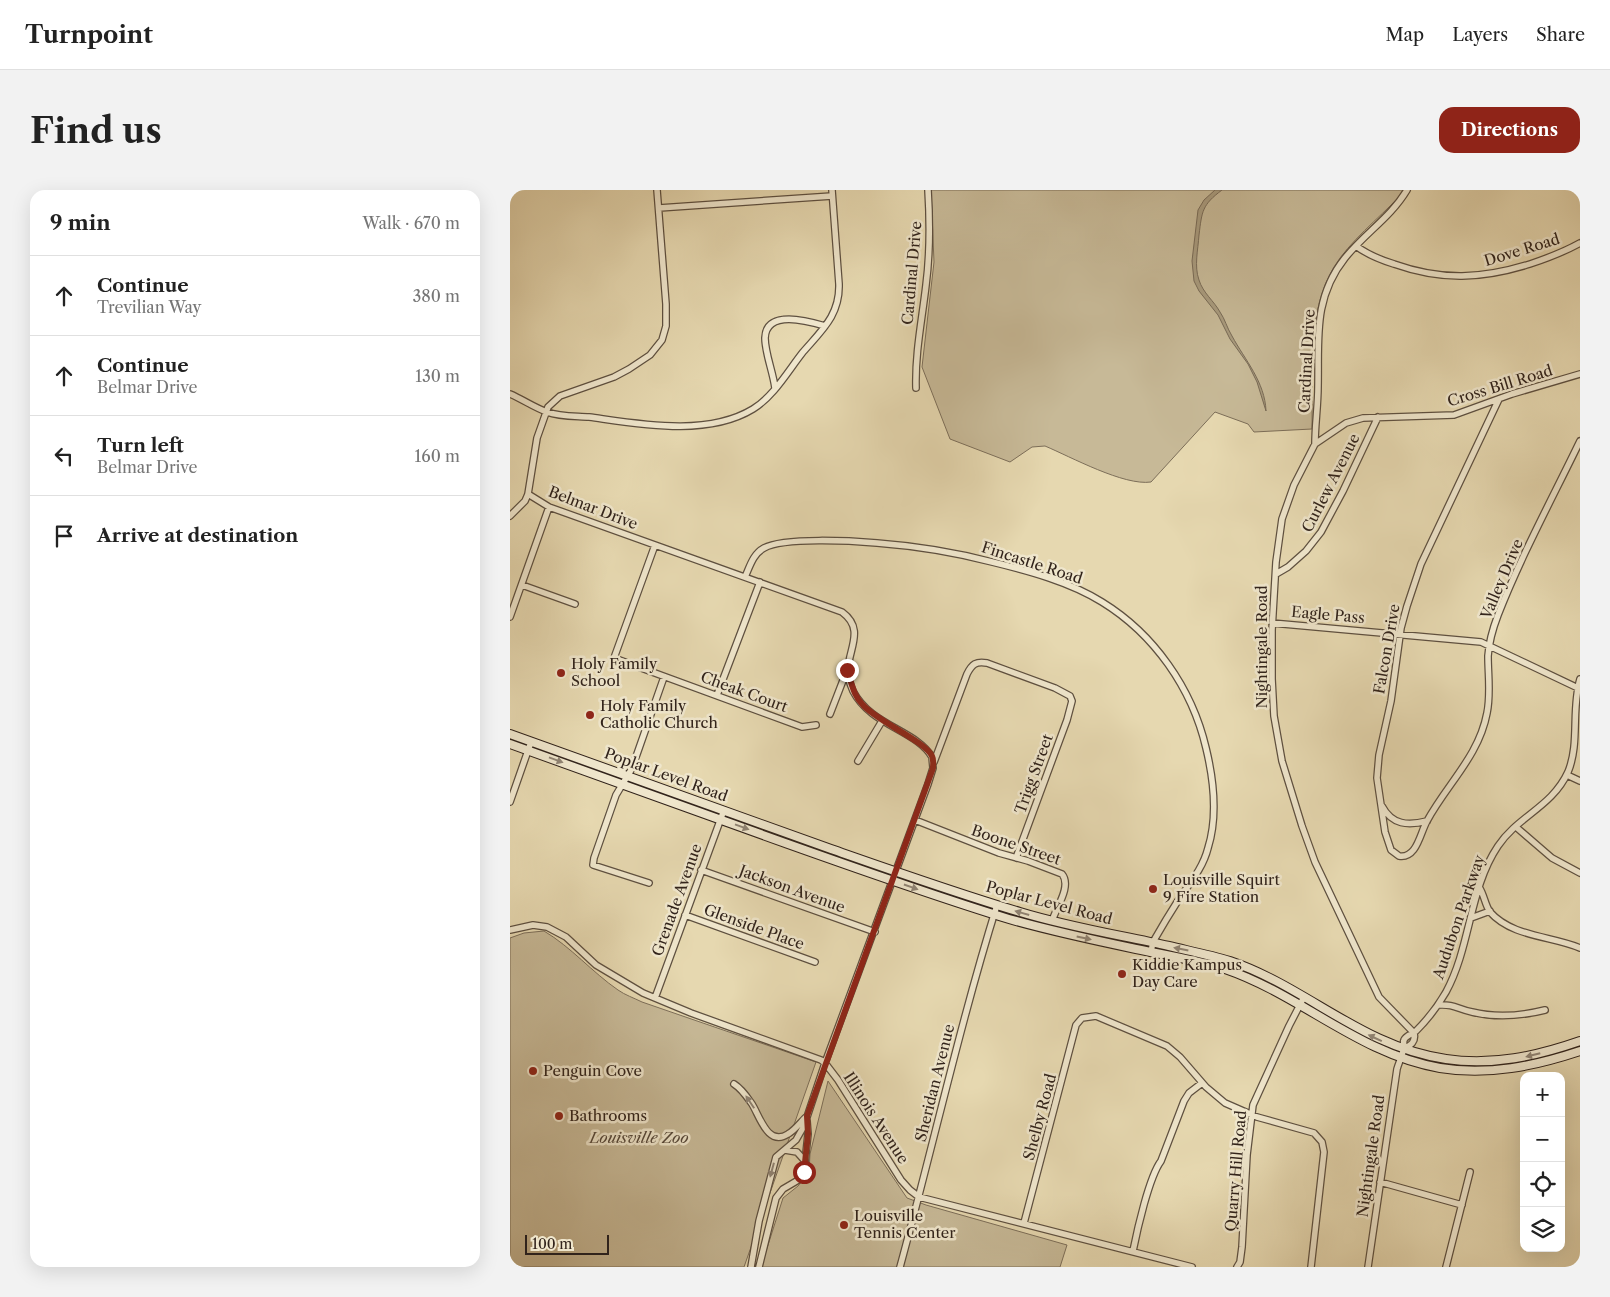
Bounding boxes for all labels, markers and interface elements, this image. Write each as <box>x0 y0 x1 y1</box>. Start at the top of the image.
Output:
text: Turnpoint <box>25 20 153 49</box>
text: Map <box>1386 24 1424 46</box>
text: Layers <box>1452 24 1508 46</box>
text: Share <box>1536 24 1585 46</box>
button: Directions <box>1439 107 1580 153</box>
text: Find us <box>30 109 162 152</box>
text: 9 min <box>50 210 111 235</box>
text: Walk · 670 m <box>362 213 460 233</box>
street label: Cardinal Drive <box>898 220 925 326</box>
street label: Dove Road <box>1482 229 1562 270</box>
text: Continue <box>97 274 189 297</box>
icon: ahead <box>50 282 78 310</box>
text: 380 m <box>412 286 460 306</box>
text: Trevilian Way <box>97 297 202 317</box>
street label: Cardinal Drive <box>1294 309 1319 413</box>
text: Continue <box>97 354 189 377</box>
street label: Cross Bill Road <box>1445 361 1555 411</box>
icon: ahead <box>50 362 78 390</box>
text: 130 m <box>415 366 460 386</box>
text: Belmar Drive <box>97 377 198 397</box>
street label: Curlew Avenue <box>1297 430 1364 535</box>
text: Turn left <box>97 434 184 457</box>
icon: left <box>50 442 78 470</box>
text: 160 m <box>415 446 460 466</box>
text: Belmar Drive <box>97 457 198 477</box>
street label: Belmar Drive <box>546 482 641 533</box>
icon: arrive <box>50 522 78 550</box>
text: Arrive at destination <box>97 524 298 547</box>
street label: Valley Drive <box>1476 536 1527 623</box>
street label: Fincastle Road <box>979 537 1085 588</box>
street label: Nightingale Road <box>1252 585 1271 709</box>
street label: Eagle Pass <box>1291 602 1366 627</box>
street label: Falcon Drive <box>1369 602 1404 695</box>
place label: Holy Family School <box>571 654 658 690</box>
route end <box>836 659 859 682</box>
marker: Holy Family School <box>555 667 567 679</box>
street label: Cheak Court <box>698 667 791 716</box>
place label: Holy Family Catholic Church <box>600 696 718 732</box>
marker: Holy Family Catholic Church <box>584 709 596 721</box>
street label: Trigg Street <box>1010 731 1057 816</box>
street label: Poplar Level Road <box>602 743 730 806</box>
one-way arrow <box>549 756 564 764</box>
street label: Boone Street <box>969 820 1064 869</box>
one-way arrow <box>735 823 750 831</box>
street label: Grenade Avenue <box>647 841 706 959</box>
street label: Audubon Parkway <box>1428 852 1489 982</box>
street label: Jackson Avenue <box>735 860 848 917</box>
place label: Louisville Squirt 9 Fire Station <box>1163 870 1280 906</box>
street label: Poplar Level Road <box>984 877 1114 929</box>
marker: Louisville Squirt 9 Fire Station <box>1147 883 1159 895</box>
one-way arrow <box>904 884 919 891</box>
street label: Glenside Place <box>701 900 807 954</box>
one-way arrow <box>1015 908 1030 916</box>
one-way arrow <box>1076 934 1091 942</box>
one-way arrow <box>1172 944 1188 952</box>
place label: Kiddie Kampus Day Care <box>1132 955 1242 991</box>
marker: Kiddie Kampus Day Care <box>1116 968 1128 980</box>
street label: Sheridan Avenue <box>911 1022 958 1144</box>
one-way arrow <box>1368 1033 1382 1041</box>
one-way arrow <box>1526 1051 1541 1059</box>
place label: Penguin Cove <box>543 1061 642 1080</box>
marker: Penguin Cove <box>527 1065 539 1077</box>
street label: Illinois Avenue <box>840 1068 913 1167</box>
street label: Shelby Road <box>1019 1071 1060 1162</box>
map controls <box>1520 1072 1565 1252</box>
button: + <box>1520 1072 1565 1117</box>
street label: Nightingale Road <box>1353 1094 1388 1218</box>
one-way arrow <box>745 1095 754 1109</box>
place label: Bathrooms <box>569 1106 647 1125</box>
marker: Bathrooms <box>553 1110 565 1122</box>
street label: Quarry Hill Road <box>1221 1110 1250 1232</box>
button: − <box>1520 1117 1565 1162</box>
park label: Louisville Zoo <box>589 1128 689 1147</box>
route start <box>793 1161 816 1184</box>
button: locate <box>1520 1162 1565 1207</box>
one-way arrow <box>768 1163 776 1178</box>
place label: Louisville Tennis Center <box>854 1206 956 1242</box>
button: layers <box>1520 1207 1565 1252</box>
marker: Louisville Tennis Center <box>838 1219 850 1231</box>
scale bar <box>525 1232 609 1255</box>
text: 100 m <box>532 1235 572 1253</box>

